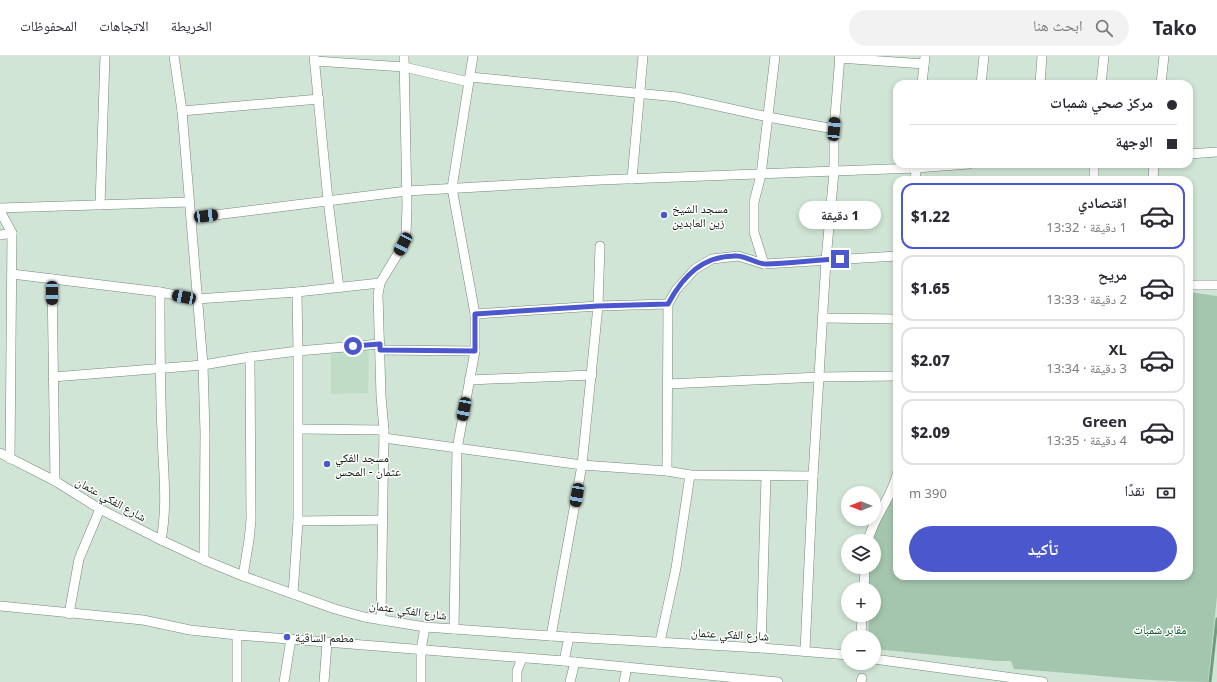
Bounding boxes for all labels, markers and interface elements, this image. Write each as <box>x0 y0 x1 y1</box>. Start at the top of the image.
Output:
search box <box>849 10 1129 46</box>
text: ابحث هنا <box>1033 15 1083 35</box>
text: Tako <box>1153 15 1197 41</box>
text: المحفوظات <box>20 16 77 35</box>
text: الاتجاهات <box>99 16 149 35</box>
text: الخريطة <box>171 16 212 35</box>
icon: search <box>1093 17 1115 39</box>
text: مركز صحي شمبات <box>1050 92 1153 112</box>
car <box>827 117 841 141</box>
text: الوجهة <box>1115 131 1153 151</box>
text: اقتصادي <box>1078 192 1127 212</box>
icon: car <box>1139 198 1175 234</box>
place label: مسجد الشيخ زين العابدين <box>672 200 728 231</box>
callout: 1 دقيقة <box>799 201 881 229</box>
text: 1 دقيقة <box>821 206 859 224</box>
text: $1.22 <box>911 206 950 226</box>
car <box>193 209 219 223</box>
marker: مسجد الشيخ زين العابدين <box>659 210 669 220</box>
text: 1 دقيقة · 13:32 <box>1046 218 1127 236</box>
car <box>392 231 414 257</box>
route end <box>831 250 849 268</box>
text: مريح <box>1098 264 1127 284</box>
icon: car <box>1139 270 1175 306</box>
text: $1.65 <box>911 278 950 298</box>
car <box>46 281 58 305</box>
car <box>171 289 197 305</box>
text: 2 دقيقة · 13:33 <box>1046 290 1127 308</box>
route start <box>344 337 362 355</box>
text: XL <box>1109 339 1127 359</box>
icon: car <box>1139 342 1175 378</box>
text: $2.07 <box>911 350 950 370</box>
text: 3 دقيقة · 13:34 <box>1046 359 1127 377</box>
car <box>456 396 472 422</box>
text: Green <box>1082 411 1127 431</box>
icon: car <box>1139 414 1175 450</box>
text: $2.09 <box>911 422 950 442</box>
text: 4 دقيقة · 13:35 <box>1046 431 1127 449</box>
place label: مسجد الفكي عثمان - المحس <box>335 449 401 480</box>
marker: مسجد الفكي عثمان - المحس <box>322 459 332 469</box>
street label: شارع الفكي عثمان <box>72 473 149 527</box>
text: نقدًا <box>1124 480 1145 500</box>
car <box>569 482 585 508</box>
icon: cash <box>1155 482 1177 504</box>
text: 390 m <box>909 484 947 502</box>
north arrow <box>841 486 881 526</box>
map controls <box>841 486 881 670</box>
button: تأكيد <box>909 526 1177 572</box>
button: layers <box>841 534 881 574</box>
button: + <box>841 582 881 622</box>
street label: شارع الفكي عثمان <box>368 596 448 626</box>
park label: مقابر شمبات <box>1133 621 1187 638</box>
street label: شارع الفكي عثمان <box>690 623 770 647</box>
place label: مطعم الساقية <box>295 629 354 646</box>
button: − <box>841 630 881 670</box>
marker: مطعم الساقية <box>282 632 292 642</box>

